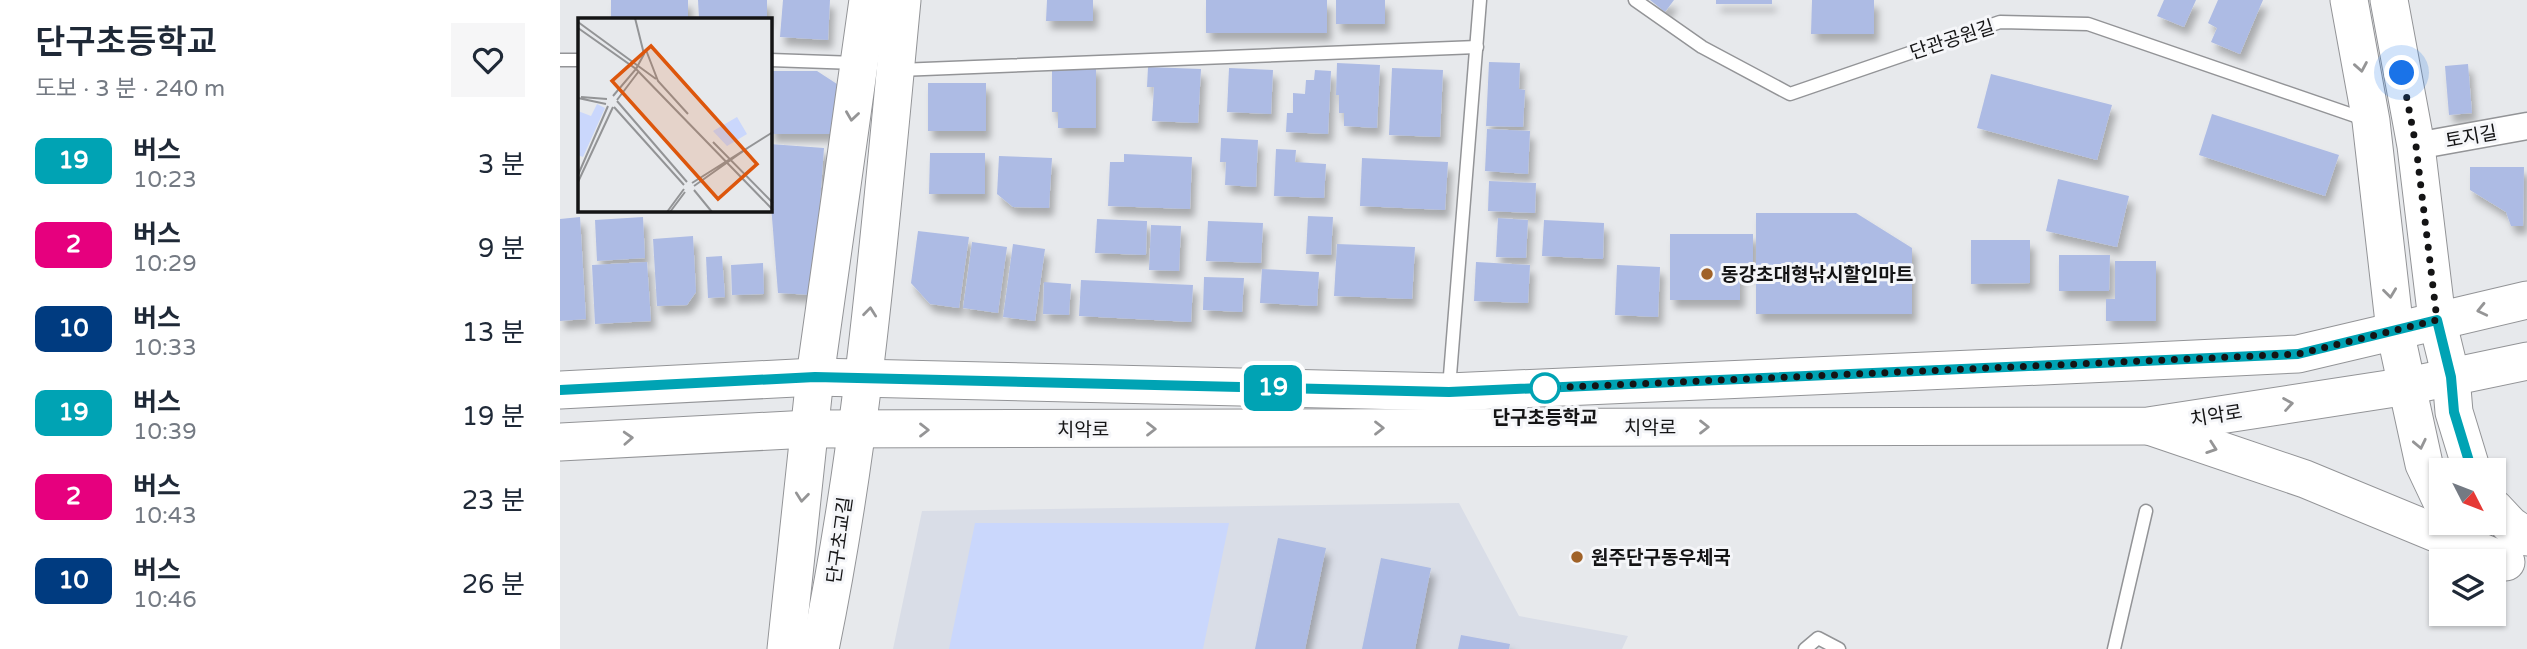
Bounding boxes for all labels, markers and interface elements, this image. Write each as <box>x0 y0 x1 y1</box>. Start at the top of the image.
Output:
street label: 단관공원길 <box>1907 16 1997 64</box>
inset map <box>578 18 772 212</box>
text: 단구초등학교 <box>35 23 217 62</box>
button: heart <box>451 23 525 97</box>
your location <box>2384 55 2419 90</box>
one-way arrow <box>2353 61 2368 73</box>
text: 도보 · 3 분 · 240 m <box>35 75 225 103</box>
one-way arrow <box>845 110 860 122</box>
street label: 토지길 <box>2443 122 2499 152</box>
text: 버스 <box>133 135 181 166</box>
text: 19 <box>58 146 89 175</box>
text: 3 분 <box>478 149 525 180</box>
text: 10:23 <box>133 166 197 194</box>
text: 버스 <box>133 219 181 250</box>
text: 2 <box>66 230 81 259</box>
text: 9 분 <box>478 233 525 264</box>
text: 10:29 <box>133 250 197 278</box>
place label: 동강초대형낚시할인마트 <box>1721 264 1913 286</box>
marker: 동강초대형낚시할인마트 <box>1699 266 1715 282</box>
one-way arrow <box>2383 287 2398 298</box>
one-way arrow <box>2476 301 2488 316</box>
text: 버스 <box>133 303 181 334</box>
one-way arrow <box>862 306 877 317</box>
text: 10 <box>58 314 89 343</box>
text: 13 분 <box>462 317 525 348</box>
text: 10:33 <box>133 334 197 362</box>
line badge: 19 <box>1242 365 1304 411</box>
text: 19 <box>1258 373 1288 402</box>
marker: 단구초등학교 <box>1530 373 1560 403</box>
text: 버스 <box>133 387 181 418</box>
one-way arrow <box>2282 397 2294 412</box>
text: 19 <box>58 398 89 427</box>
text: 19 분 <box>462 401 525 432</box>
street label: 치악로 <box>2189 401 2244 431</box>
place label: 단구초등학교 <box>1493 407 1597 429</box>
street label: 치악로 <box>1624 417 1676 439</box>
text: 10:39 <box>133 418 197 446</box>
street label: 치악로 <box>1057 419 1109 441</box>
one-way arrow <box>1700 419 1710 435</box>
one-way arrow <box>1374 420 1385 436</box>
one-way arrow <box>1147 421 1157 437</box>
one-way arrow <box>919 422 930 438</box>
one-way arrow <box>623 431 634 446</box>
one-way arrow <box>2412 438 2427 450</box>
one-way arrow <box>2206 440 2218 454</box>
north arrow <box>2429 458 2506 536</box>
map controls <box>2429 458 2506 626</box>
text: 버스 <box>133 471 181 502</box>
text: 2 <box>66 482 81 511</box>
text: 23 분 <box>462 485 525 516</box>
one-way arrow <box>795 491 810 502</box>
street label: 단구초교길 <box>823 495 857 585</box>
text: 10:43 <box>133 502 197 530</box>
place label: 원주단구동우체국 <box>1591 547 1731 569</box>
marker: 원주단구동우체국 <box>1569 549 1585 565</box>
button: layers <box>2429 549 2506 626</box>
text: 버스 <box>133 555 181 586</box>
text: 10 <box>58 566 89 595</box>
text: 26 분 <box>462 569 525 600</box>
text: 10:46 <box>133 586 197 614</box>

